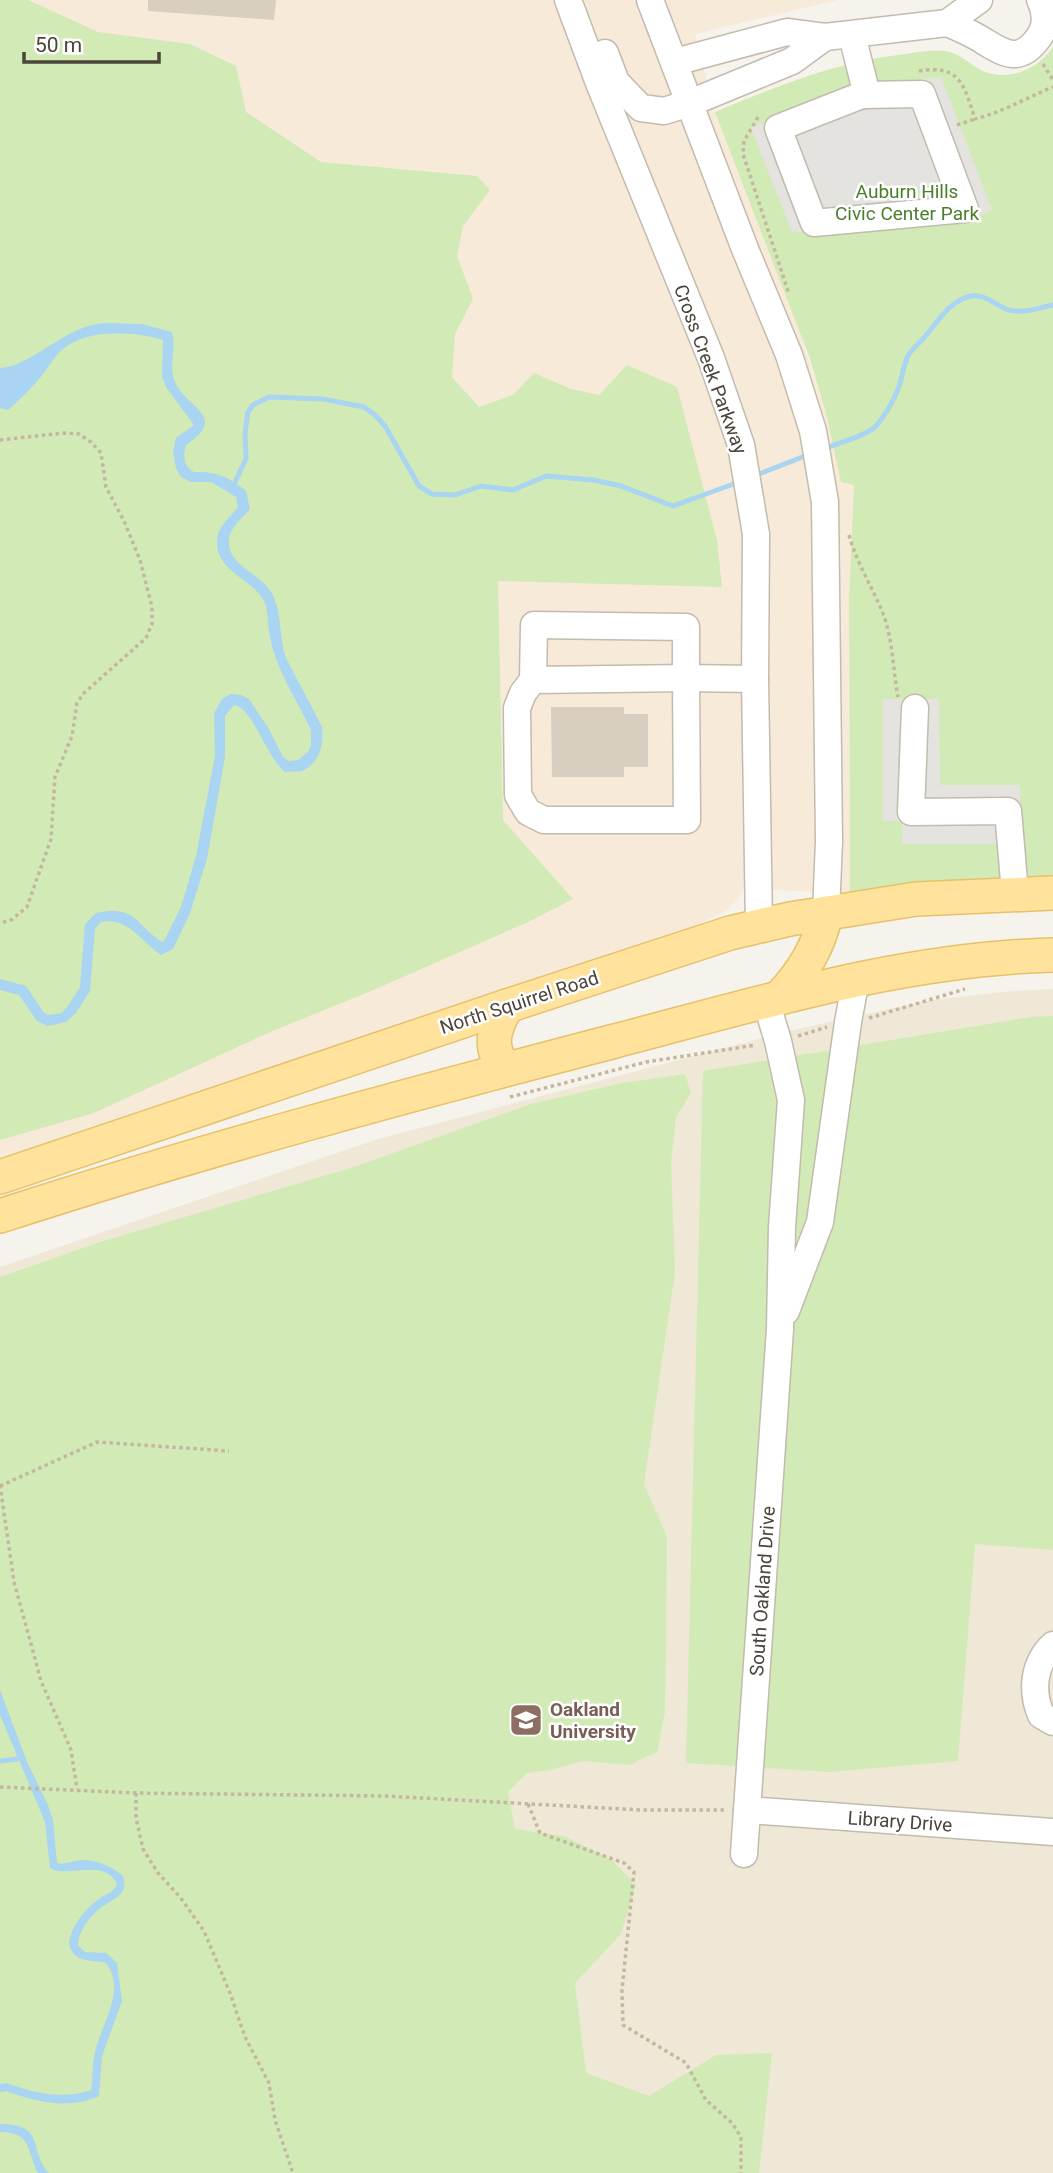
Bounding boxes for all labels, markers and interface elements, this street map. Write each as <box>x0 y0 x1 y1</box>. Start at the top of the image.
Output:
scale bar <box>24 21 159 65</box>
text: 50 m <box>35 33 82 57</box>
park label: Auburn Hills Civic Center Park <box>835 180 979 225</box>
street label: Cross Creek Parkway <box>669 281 752 457</box>
street label: North Squirrel Road <box>437 966 601 1039</box>
street label: South Oakland Drive <box>745 1505 780 1677</box>
place label: Oakland University <box>550 1698 636 1743</box>
school or university icon: Oakland University <box>507 1701 545 1739</box>
street label: Library Drive <box>847 1806 953 1837</box>

